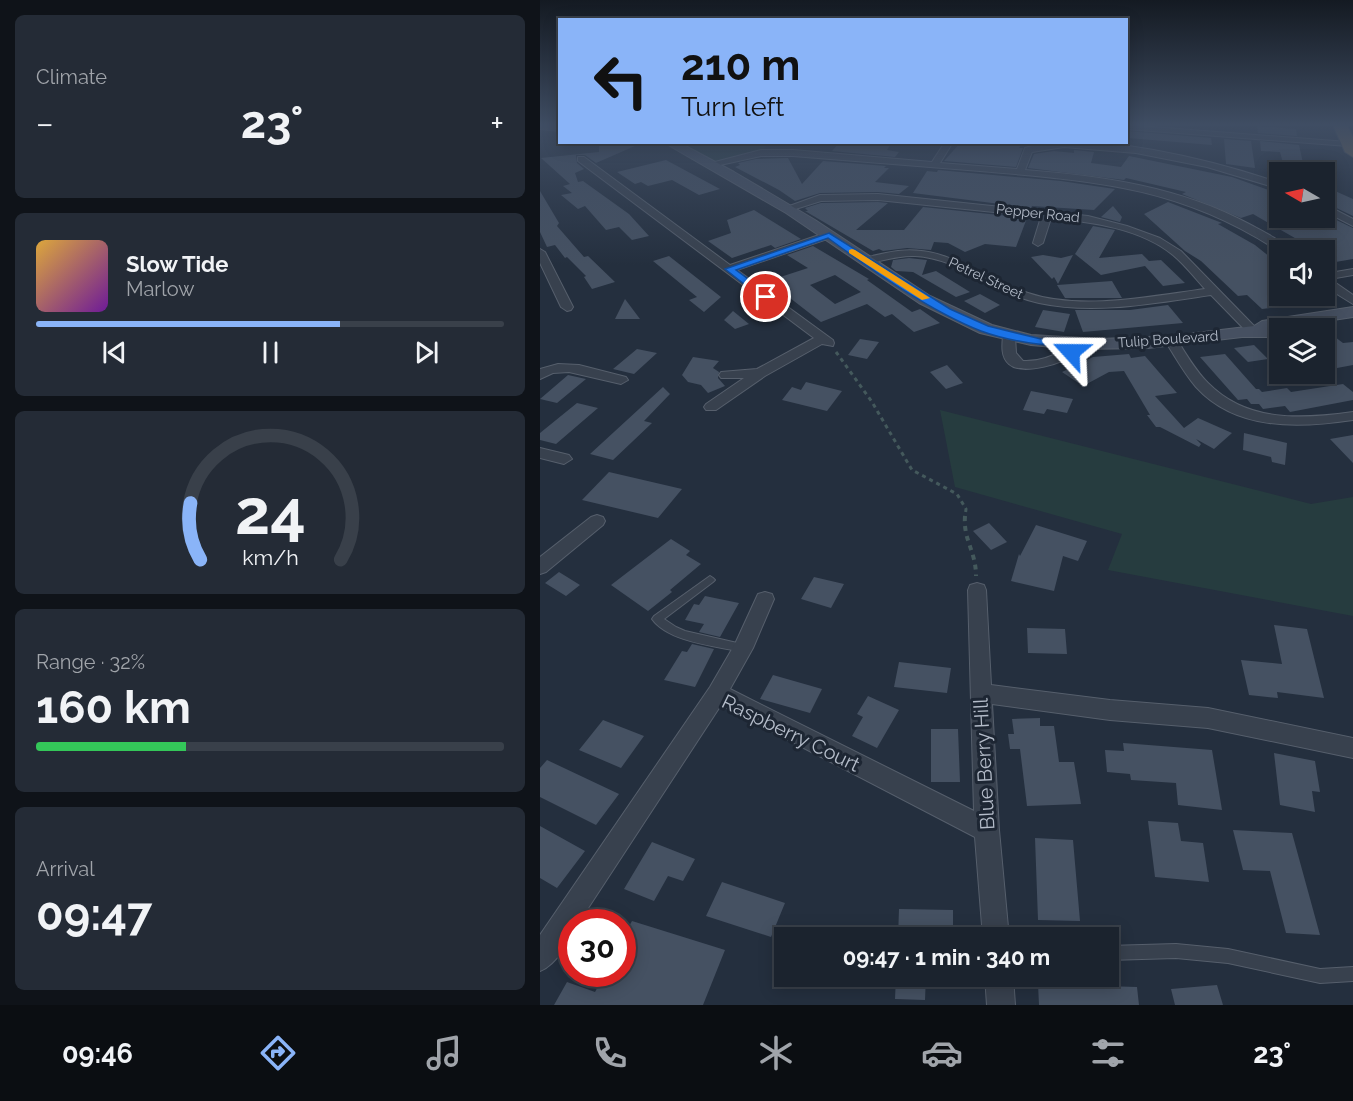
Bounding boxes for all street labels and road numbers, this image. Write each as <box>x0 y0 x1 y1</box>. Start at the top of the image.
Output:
street label: Pepper Road <box>995 201 1081 225</box>
street label: Petrel Street <box>946 254 1026 302</box>
street label: Tulip Boulevard <box>1117 328 1219 350</box>
street label: Raspberry Court <box>718 689 864 777</box>
street label: Blue Berry Hill <box>969 697 999 831</box>

